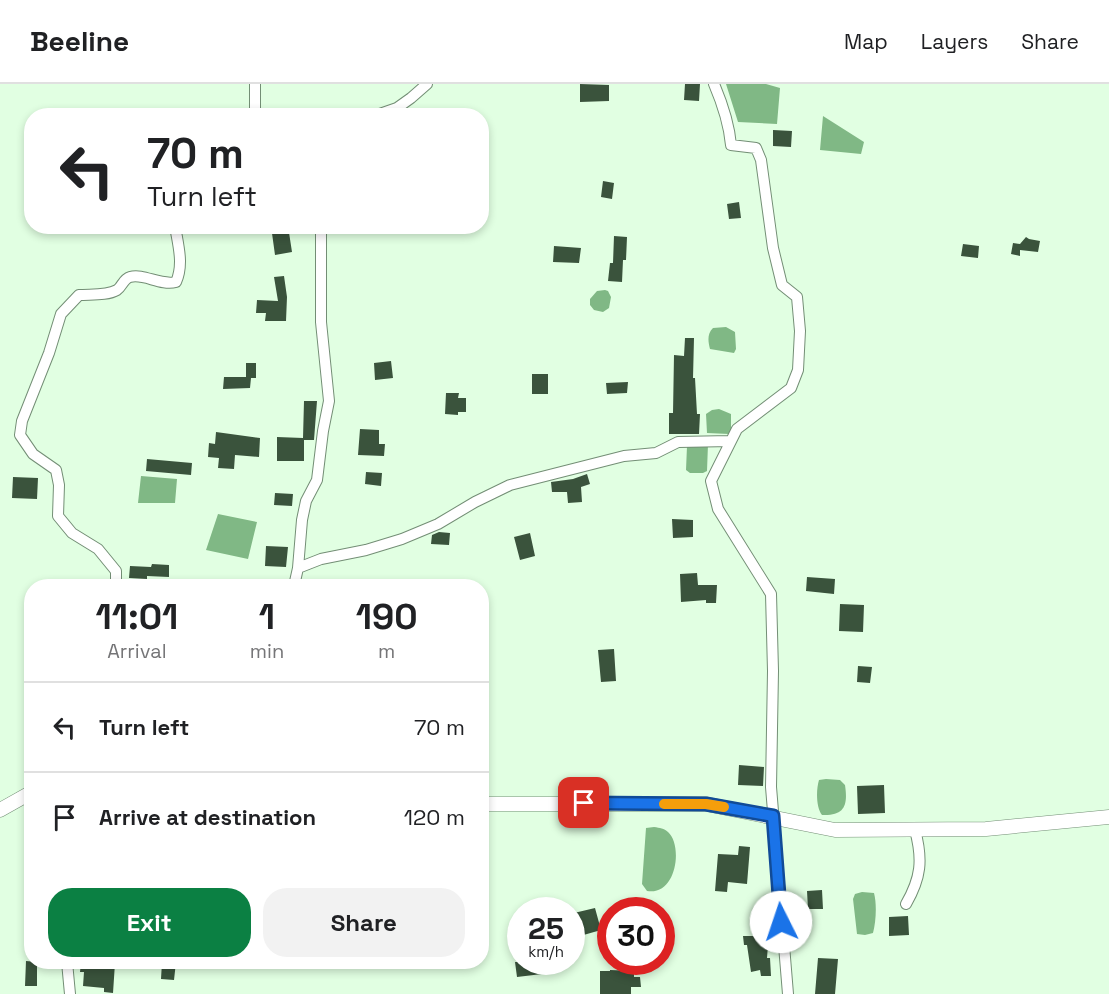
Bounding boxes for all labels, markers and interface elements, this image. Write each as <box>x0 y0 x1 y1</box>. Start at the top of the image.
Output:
text: Beeline <box>30 23 129 59</box>
text: Map <box>844 28 888 55</box>
text: Layers <box>921 28 988 55</box>
text: Share <box>1021 28 1079 55</box>
text: 70 m <box>147 127 244 180</box>
icon: left <box>48 132 126 210</box>
text: Turn left <box>147 179 257 214</box>
text: 11:01 <box>95 594 178 640</box>
text: 1 <box>259 594 275 640</box>
text: 190 <box>356 594 418 640</box>
text: Arrival <box>107 638 167 664</box>
text: min <box>250 638 284 664</box>
text: m <box>378 638 395 664</box>
icon: left <box>48 711 81 744</box>
text: Turn left <box>99 713 189 741</box>
text: 70 m <box>414 713 465 741</box>
pin <box>558 777 609 828</box>
icon: arrive <box>567 786 600 819</box>
icon: arrive <box>48 801 81 834</box>
text: Arrive at destination <box>99 803 316 831</box>
text: 120 m <box>404 803 465 831</box>
button: Exit <box>48 888 251 957</box>
button: Share <box>263 888 465 957</box>
position arrow <box>749 890 813 954</box>
speed limit sign: 30 <box>597 897 675 975</box>
text: 25 <box>528 909 564 948</box>
text: km/h <box>528 942 564 961</box>

